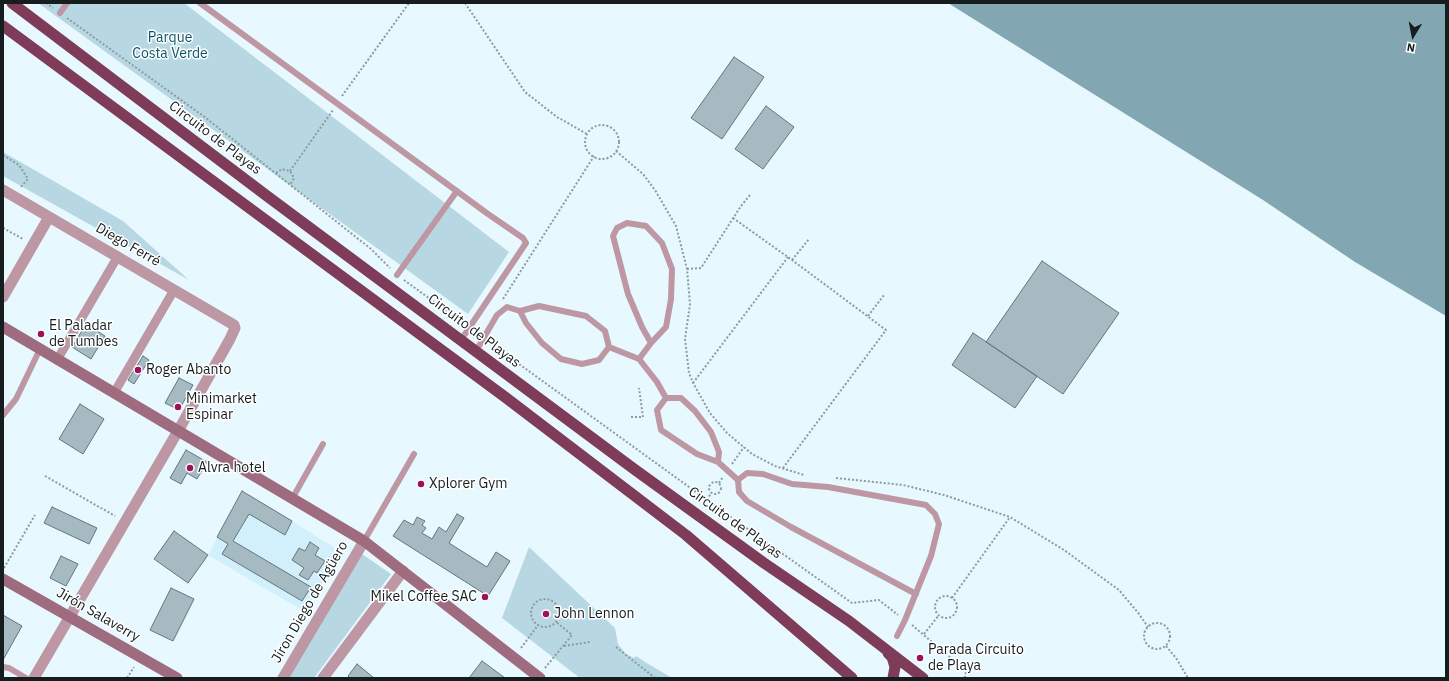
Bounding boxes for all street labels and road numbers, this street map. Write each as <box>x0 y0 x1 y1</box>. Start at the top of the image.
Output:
street label: Circuito de Playas <box>165 98 265 178</box>
street label: Diego Ferré <box>93 220 163 270</box>
street label: Circuito de Playas <box>424 291 524 371</box>
street label: Circuito de Playas <box>685 483 785 563</box>
street label: Jíron Diego de Agüero <box>268 538 352 666</box>
street label: Jirón Salaverry <box>53 584 143 646</box>

